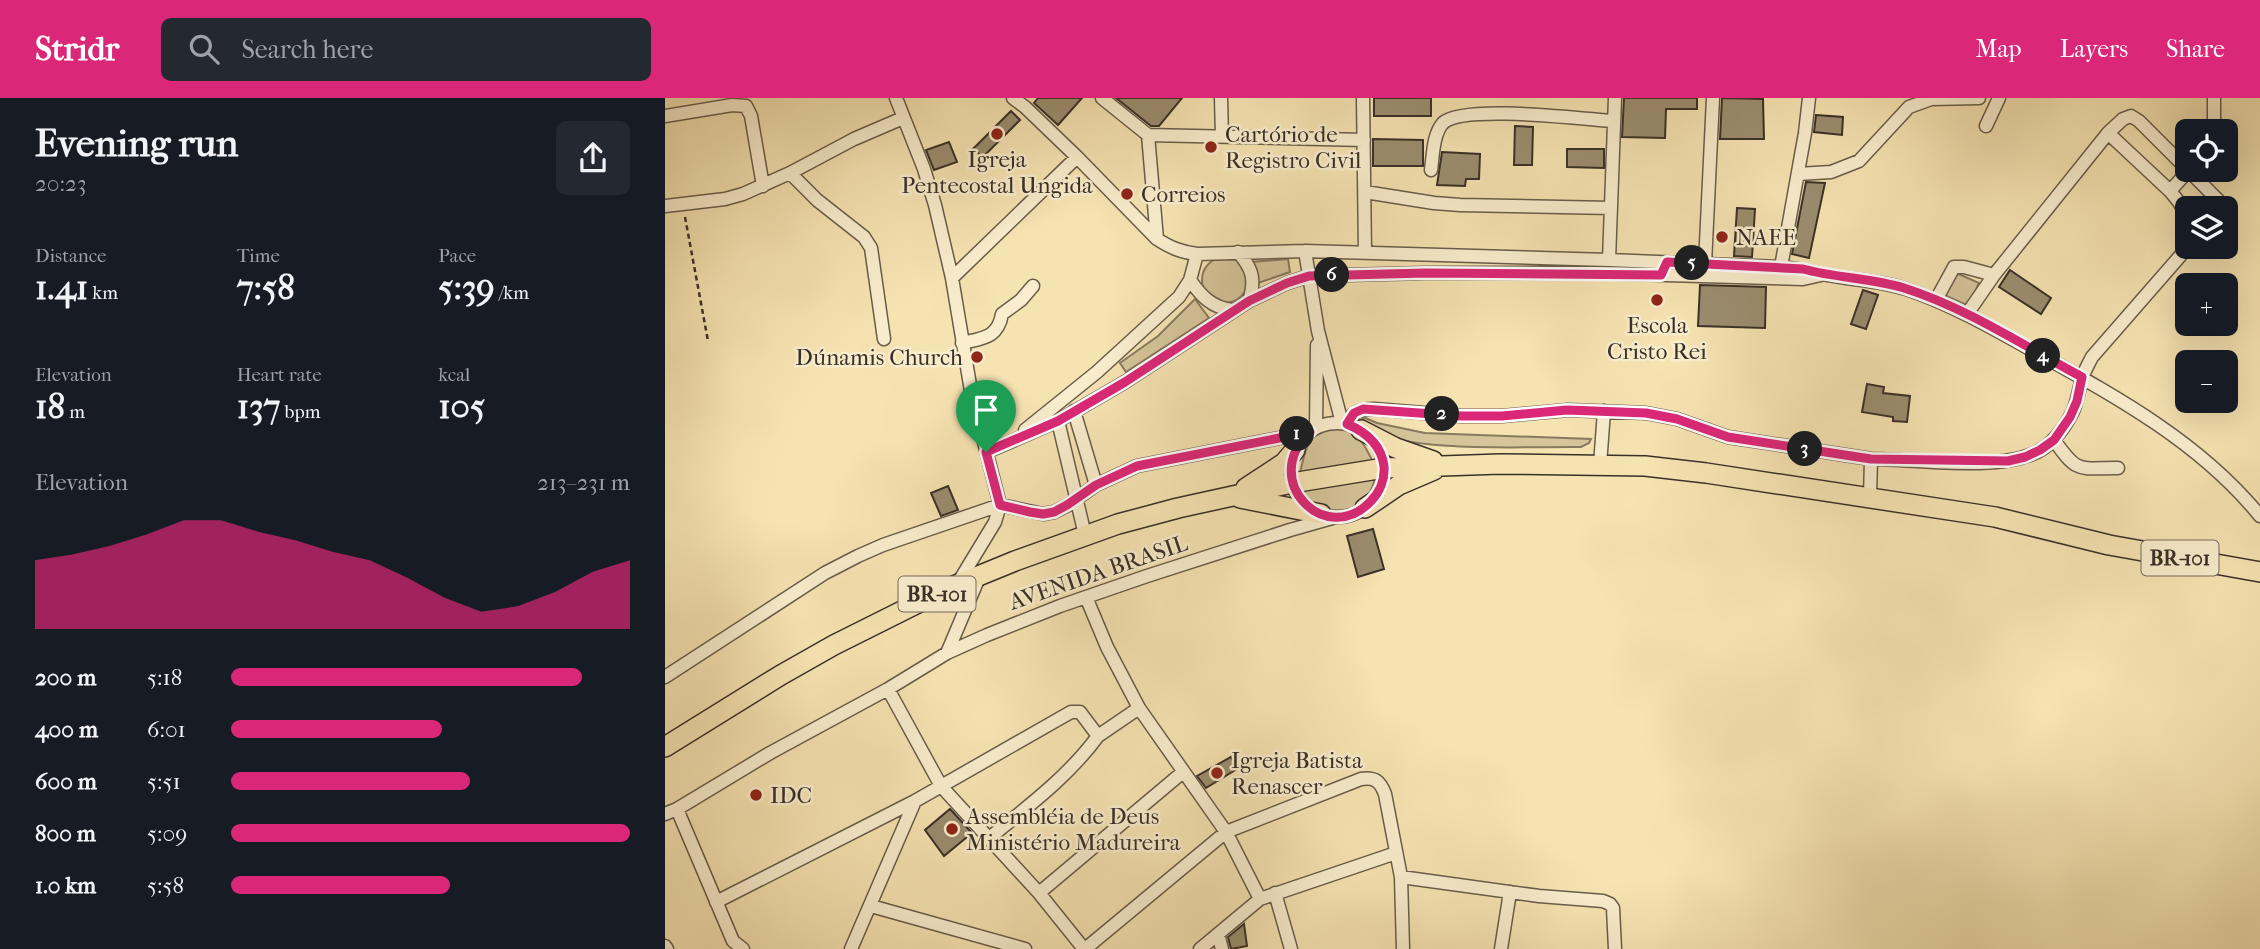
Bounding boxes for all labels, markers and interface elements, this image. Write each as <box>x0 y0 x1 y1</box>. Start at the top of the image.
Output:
search box <box>161 18 651 81</box>
text: Stridr <box>35 30 119 69</box>
icon: search <box>185 30 223 68</box>
text: Search here <box>241 34 373 65</box>
text: Map <box>1976 35 2022 63</box>
text: Layers <box>2060 35 2128 63</box>
text: Share <box>2166 35 2225 63</box>
map controls <box>2175 119 2238 413</box>
button: locate <box>2175 119 2238 182</box>
text: Evening run <box>35 121 238 166</box>
button: share <box>556 121 630 195</box>
place label: Cartório de Registro Civil <box>1225 121 1362 174</box>
marker: Igreja Pentecostal Ungida <box>989 126 1005 142</box>
marker: Cartório de Registro Civil <box>1203 139 1219 155</box>
place label: Igreja Pentecostal Ungida <box>901 146 1093 199</box>
text: 20:23 <box>35 170 86 197</box>
place label: Correios <box>1141 181 1226 208</box>
marker: Correios <box>1119 186 1135 202</box>
button: layers <box>2175 196 2238 259</box>
place label: NAEE <box>1736 224 1796 251</box>
marker: NAEE <box>1714 229 1730 245</box>
text: Distance <box>35 245 106 267</box>
text: Time <box>237 245 280 267</box>
text: Pace <box>438 245 476 267</box>
pin: 5 <box>1675 246 1709 280</box>
text: 5 <box>1687 251 1696 273</box>
pin: 6 <box>1315 258 1349 292</box>
text: 6 <box>1326 263 1337 285</box>
text: 1.41 <box>35 267 88 308</box>
text: 7:58 <box>237 267 295 308</box>
text: 5:39 <box>438 267 495 308</box>
button: + <box>2175 273 2238 336</box>
text: km <box>88 282 118 304</box>
text: /km <box>495 282 529 304</box>
marker: Escola Cristo Rei <box>1649 292 1665 308</box>
place label: Escola Cristo Rei <box>1607 312 1707 365</box>
pin: 4 <box>2025 338 2061 374</box>
place label: Dúnamis Church <box>795 344 963 371</box>
text: 4 <box>2037 344 2048 366</box>
marker: Dúnamis Church <box>969 349 985 365</box>
button: − <box>2175 350 2238 413</box>
text: Elevation <box>35 364 112 386</box>
text: Heart rate <box>237 364 322 386</box>
text: kcal <box>438 364 470 386</box>
pin <box>956 380 1016 452</box>
text: 18 <box>35 386 65 427</box>
text: 137 <box>237 386 280 427</box>
text: 105 <box>438 386 485 427</box>
icon: arrive <box>967 391 1005 429</box>
pin: 2 <box>1425 396 1459 432</box>
text: m <box>65 401 85 423</box>
text: bpm <box>280 401 320 423</box>
text: 2 <box>1437 402 1446 424</box>
pin: 1 <box>1279 416 1315 452</box>
text: 1 <box>1293 422 1300 444</box>
pin: 3 <box>1787 432 1823 466</box>
text: 3 <box>1801 437 1808 459</box>
text: Elevation <box>35 469 128 496</box>
text: 213–231 m <box>537 469 630 496</box>
street label: AVENIDA BRASIL <box>1004 529 1191 616</box>
road number: BR-101 <box>2141 540 2219 575</box>
road number: BR-101 <box>898 576 975 612</box>
text: 200 m <box>35 664 96 691</box>
text: 5:18 <box>147 664 182 691</box>
text: 400 m <box>35 716 98 743</box>
text: 6:01 <box>147 716 186 743</box>
place label: Igreja Batista Renascer <box>1231 747 1363 800</box>
marker: Igreja Batista Renascer <box>1209 765 1225 781</box>
text: 600 m <box>35 768 97 795</box>
text: 5:51 <box>147 768 181 795</box>
place label: IDC <box>770 782 812 809</box>
marker: IDC <box>748 787 764 803</box>
place label: Assembléia de Deus Ministério Madureira <box>965 803 1181 856</box>
text: 800 m <box>35 820 96 847</box>
text: 5:09 <box>147 820 187 847</box>
marker: Assembléia de Deus Ministério Madureira <box>944 821 960 837</box>
text: 1.0 km <box>35 872 96 899</box>
text: 5:58 <box>147 872 184 899</box>

